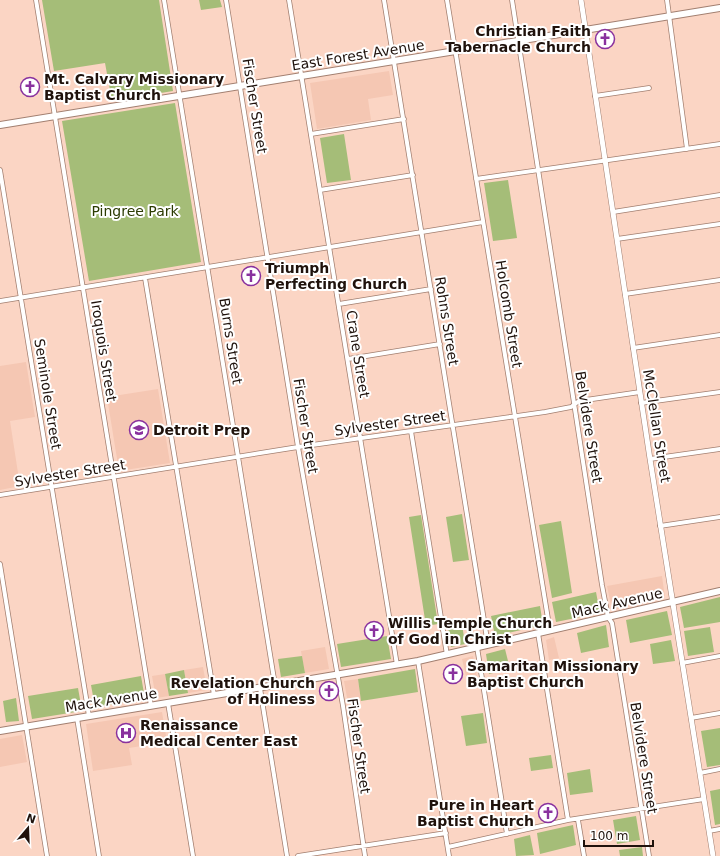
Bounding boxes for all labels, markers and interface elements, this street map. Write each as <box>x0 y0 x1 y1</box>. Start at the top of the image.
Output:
place label: Christian Faith Tabernacle Church <box>445 23 591 55</box>
church icon: Christian Faith Tabernacle Church <box>594 28 616 50</box>
street label: East Forest Avenue <box>291 37 425 73</box>
street label: Fischer Street <box>240 57 271 155</box>
place label: Mt. Calvary Missionary Baptist Church <box>44 71 224 103</box>
church icon: Mt. Calvary Missionary Baptist Church <box>19 76 41 98</box>
park label: Pingree Park <box>91 203 179 219</box>
street label: Holcomb Street <box>493 259 525 369</box>
place label: Triumph Perfecting Church <box>265 260 407 292</box>
church icon: Triumph Perfecting Church <box>240 265 262 287</box>
street label: Rohns Street <box>432 275 462 367</box>
street label: Burns Street <box>216 297 246 386</box>
street label: Iroquois Street <box>88 299 120 403</box>
street label: Crane Street <box>343 309 373 400</box>
street label: Seminole Street <box>31 337 65 451</box>
street label: McClellan Street <box>640 368 674 484</box>
street label: Belvidere Street <box>572 370 606 484</box>
street label: Fischer Street <box>291 377 322 475</box>
street label: Sylvester Street <box>333 407 447 439</box>
school or university icon: Detroit Prep <box>128 419 150 441</box>
place label: Detroit Prep <box>153 422 250 438</box>
street label: Sylvester Street <box>13 456 127 490</box>
street label: Mack Avenue <box>570 585 664 621</box>
place label: Willis Temple Church of God in Christ <box>388 615 552 647</box>
church icon: Willis Temple Church of God in Christ <box>363 620 385 642</box>
place label: Samaritan Missionary Baptist Church <box>467 658 639 690</box>
church icon: Samaritan Missionary Baptist Church <box>442 663 464 685</box>
place label: Revelation Church of Holiness <box>171 675 315 707</box>
church icon: Revelation Church of Holiness <box>318 680 340 702</box>
street label: Mack Avenue <box>64 685 158 715</box>
street label: Fischer Street <box>344 697 374 795</box>
street label: Belvidere Street <box>627 701 661 815</box>
place label: Renaissance Medical Center East <box>140 717 298 749</box>
hospital icon: Renaissance Medical Center East <box>115 722 137 744</box>
place label: Pure in Heart Baptist Church <box>417 797 534 829</box>
church icon: Pure in Heart Baptist Church <box>537 802 559 824</box>
north arrow <box>8 808 48 848</box>
text: N <box>25 811 38 827</box>
scale bar <box>584 822 653 848</box>
text: 100 m <box>590 829 628 843</box>

